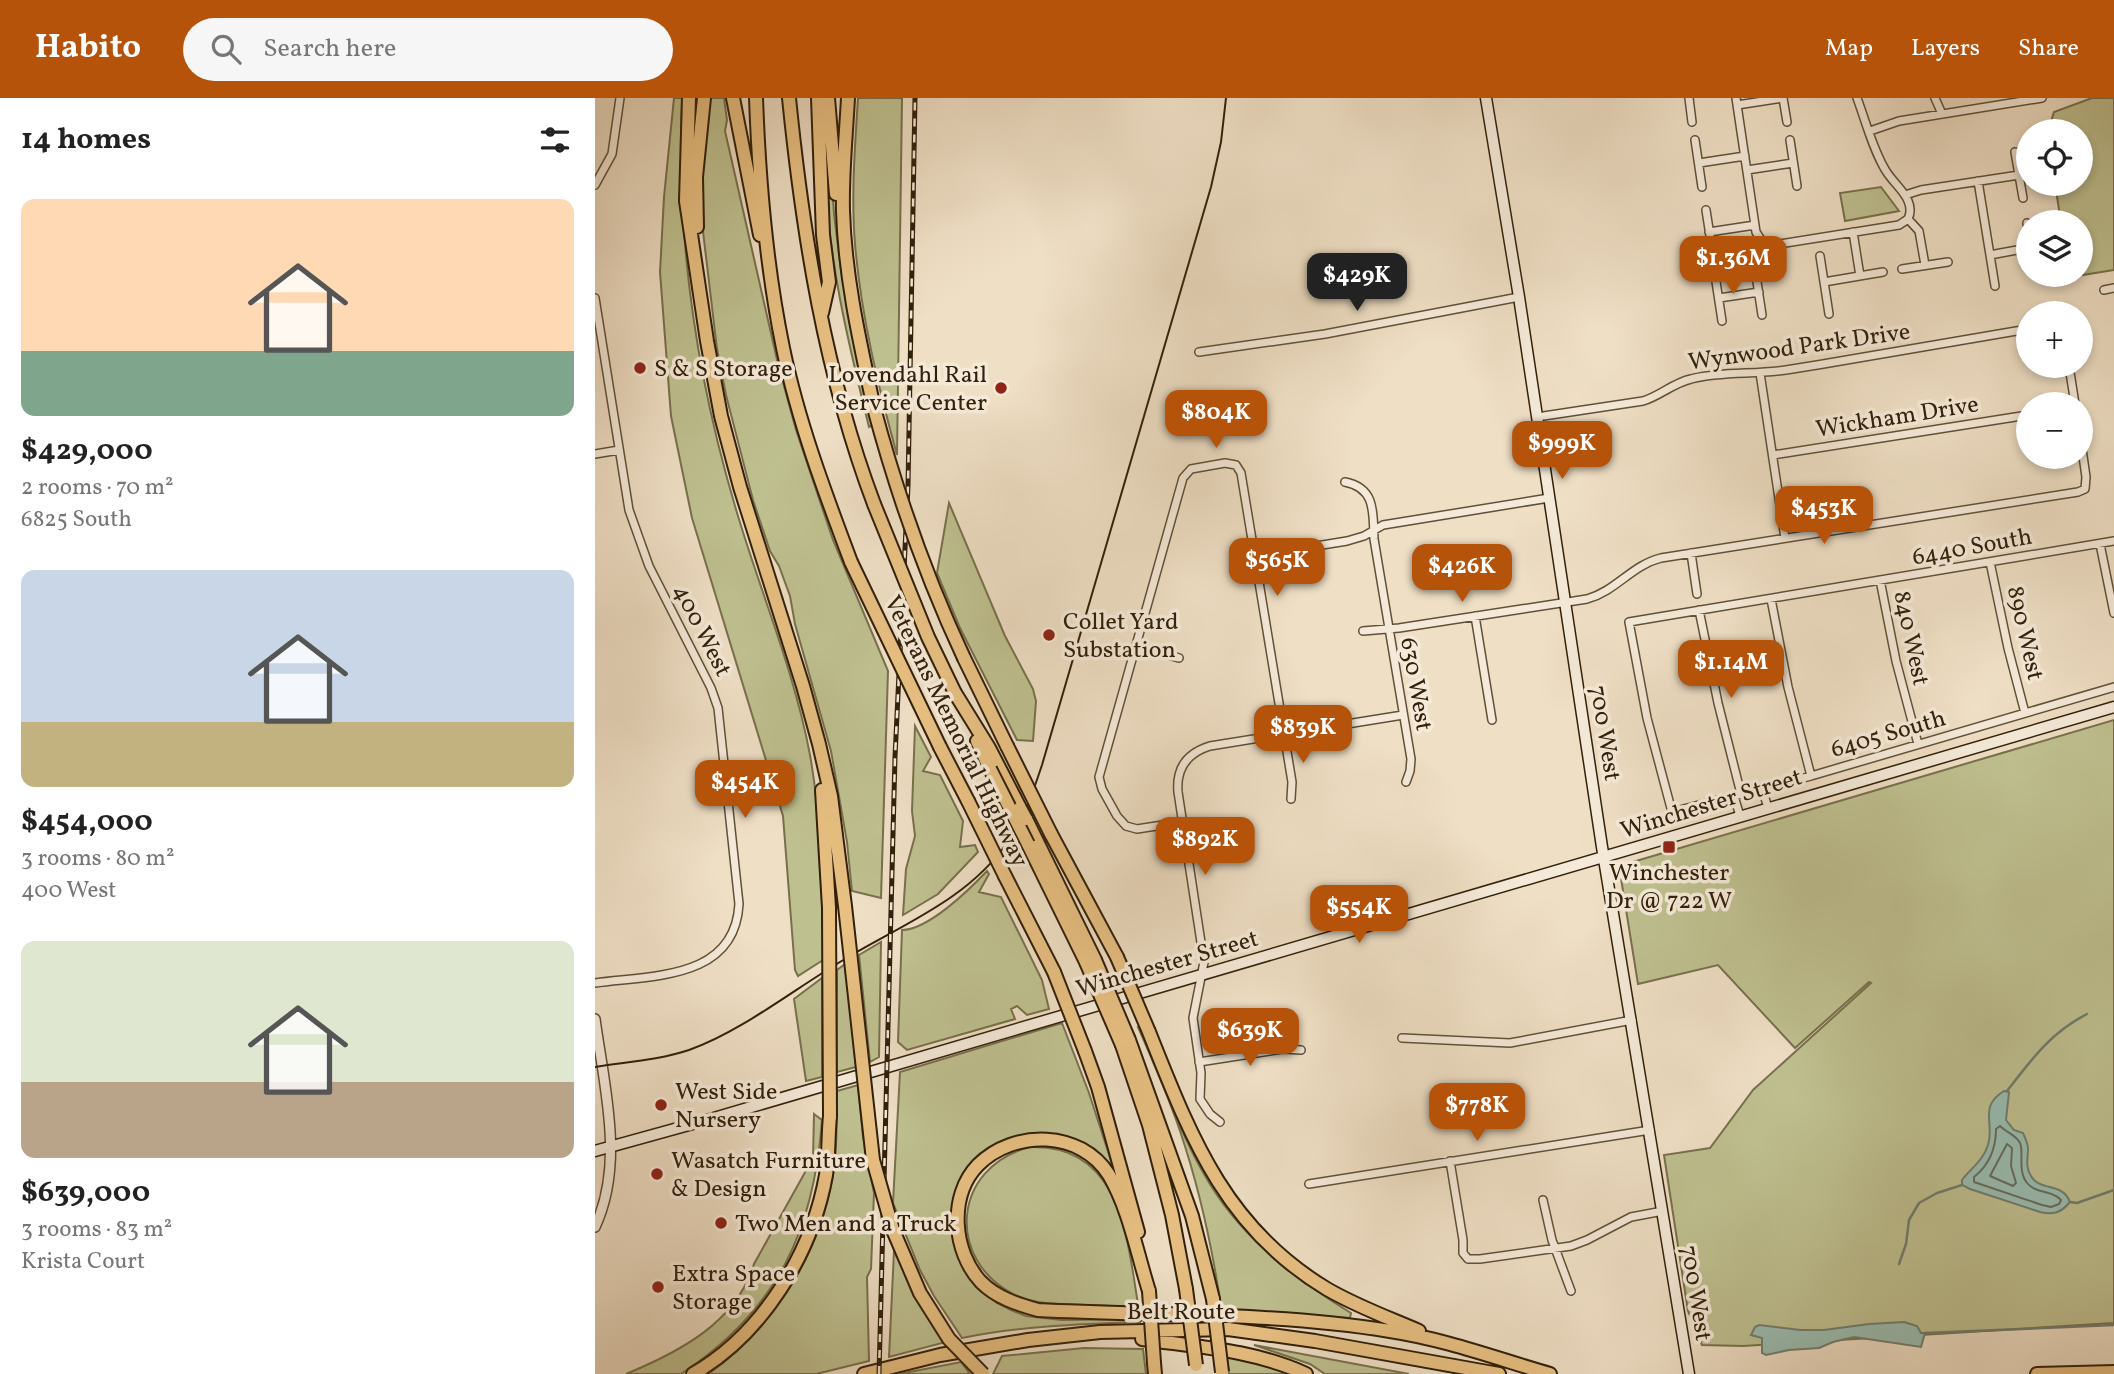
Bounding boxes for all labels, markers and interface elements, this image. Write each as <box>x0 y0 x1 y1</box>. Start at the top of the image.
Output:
search box <box>183 18 673 81</box>
text: Habito <box>35 26 141 72</box>
icon: search <box>207 30 245 68</box>
text: Search here <box>263 31 396 67</box>
text: Map <box>1825 32 1873 66</box>
text: Layers <box>1911 32 1980 66</box>
text: Share <box>2018 32 2079 66</box>
text: 14 homes <box>21 119 151 161</box>
map controls <box>2016 119 2093 469</box>
button: locate <box>2016 119 2093 196</box>
icon: filters <box>536 121 574 159</box>
button: layers <box>2016 210 2093 287</box>
pin: $1.36M <box>1676 236 1790 296</box>
text: $1.36M <box>1696 243 1770 275</box>
icon: home <box>235 245 361 371</box>
pin: $429K <box>1308 254 1406 313</box>
text: $429K <box>1323 260 1391 292</box>
button: + <box>2016 301 2093 378</box>
street label: Wynwood Park Drive <box>1686 316 1913 380</box>
place label: S & S Storage <box>654 353 793 387</box>
place label: Lovendahl Rail Service Center <box>828 359 987 421</box>
marker: S & S Storage <box>632 360 648 376</box>
marker: Lovendahl Rail Service Center <box>993 380 1009 396</box>
street label: Wickham Drive <box>1813 388 1981 448</box>
pin: $804K <box>1167 390 1265 450</box>
button: − <box>2016 392 2093 469</box>
text: $804K <box>1181 397 1251 429</box>
pin: $999K <box>1513 422 1611 481</box>
text: $999K <box>1528 428 1596 460</box>
text: $429,000 <box>21 430 153 472</box>
text: 2 rooms · 70 m² <box>21 472 174 504</box>
pin: $453K <box>1775 486 1873 546</box>
text: $453K <box>1791 493 1857 525</box>
text: 6825 South <box>21 504 132 536</box>
street label: 6440 South <box>1910 521 2035 575</box>
pin: $565K <box>1228 538 1326 598</box>
text: $565K <box>1245 545 1309 577</box>
pin: $426K <box>1413 545 1511 604</box>
text: $426K <box>1428 551 1496 583</box>
street label: 400 West <box>663 579 739 683</box>
street label: 890 West <box>1997 583 2051 684</box>
street label: 840 West <box>1883 588 1937 689</box>
street label: Veterans Memorial Highway <box>874 590 1036 874</box>
place label: Collet Yard Substation <box>1063 606 1179 668</box>
icon: home <box>235 616 361 742</box>
marker: Collet Yard Substation <box>1041 627 1057 643</box>
street label: 630 West <box>1390 635 1440 734</box>
pin: $1.14M <box>1674 640 1788 700</box>
text: $1.14M <box>1694 647 1768 679</box>
street label: 700 West <box>1580 683 1628 784</box>
street label: 6405 South <box>1827 702 1950 768</box>
pin: $839K <box>1254 706 1352 765</box>
text: $839K <box>1270 712 1336 744</box>
pin: $454K <box>696 760 794 820</box>
street label: Winchester Street <box>1617 761 1807 849</box>
text: $454K <box>711 767 779 799</box>
text: $454,000 <box>21 801 153 843</box>
pin: $892K <box>1156 818 1254 877</box>
text: $892K <box>1172 824 1238 856</box>
marker: Winchester Dr @ 722 W <box>1661 839 1677 855</box>
text: 3 rooms · 80 m² <box>21 843 174 875</box>
place label: Winchester Dr @ 722 W <box>1606 857 1732 919</box>
text: 400 West <box>21 875 116 907</box>
pin: $554K <box>1310 886 1408 945</box>
text: $554K <box>1326 892 1392 924</box>
street label: Winchester Street <box>1072 923 1263 1007</box>
icon: home <box>235 987 361 1113</box>
pin: $639K <box>1201 1009 1299 1068</box>
text: $639K <box>1217 1015 1283 1047</box>
place label: West Side Nursery <box>675 1076 777 1138</box>
pin: $778K <box>1428 1084 1526 1143</box>
text: $778K <box>1445 1090 1509 1122</box>
marker: West Side Nursery <box>653 1097 669 1113</box>
place label: Wasatch Furniture & Design <box>671 1145 866 1207</box>
marker: Wasatch Furniture & Design <box>649 1166 665 1182</box>
text: $639,000 <box>21 1172 150 1214</box>
place label: Two Men and a Truck <box>735 1208 957 1242</box>
text: 3 rooms · 83 m² <box>21 1214 172 1246</box>
marker: Two Men and a Truck <box>713 1215 729 1231</box>
street label: 700 West <box>1671 1243 1719 1344</box>
text: Krista Court <box>21 1246 145 1278</box>
place label: Extra Space Storage <box>672 1258 795 1320</box>
marker: Extra Space Storage <box>650 1279 666 1295</box>
street label: Belt Route <box>1127 1296 1235 1330</box>

